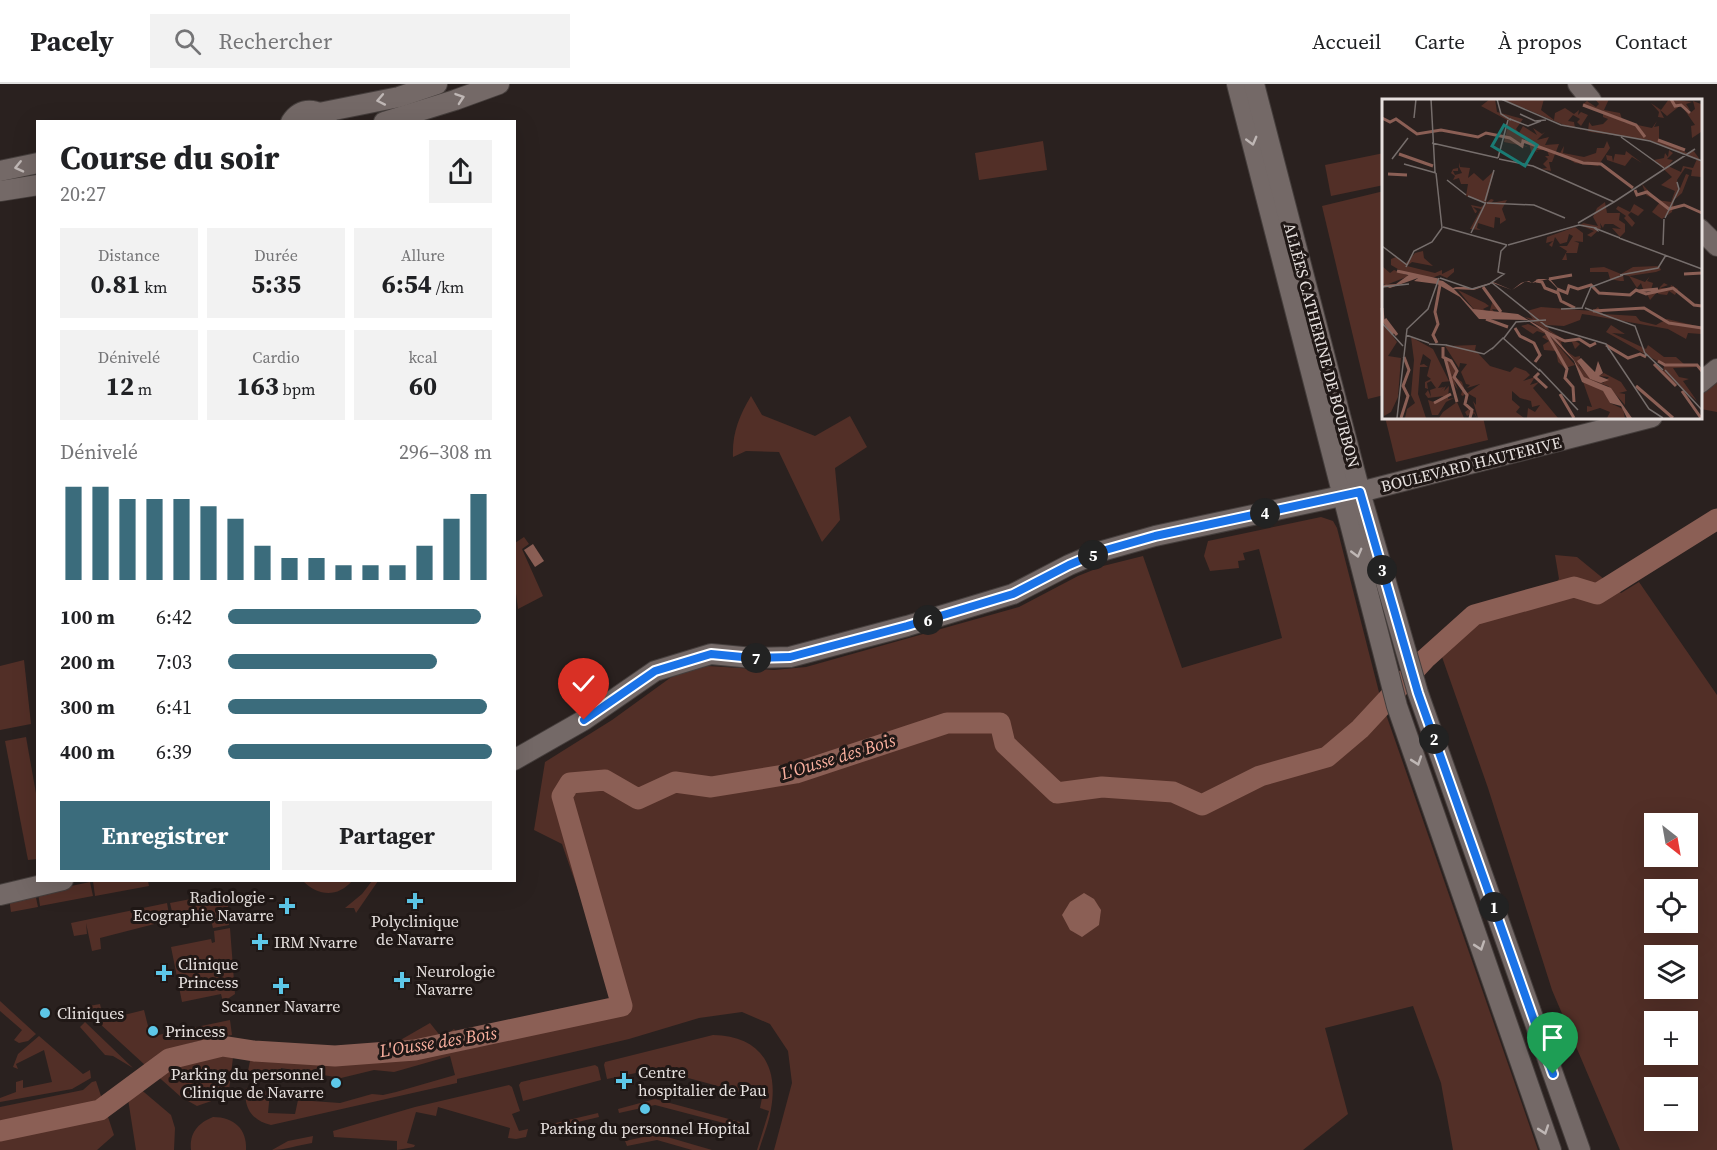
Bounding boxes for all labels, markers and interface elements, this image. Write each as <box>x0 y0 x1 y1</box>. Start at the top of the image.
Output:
search box <box>150 14 570 68</box>
text: Pacely <box>30 22 114 60</box>
icon: search <box>171 25 204 58</box>
text: Rechercher <box>219 26 332 56</box>
text: Accueil <box>1312 27 1381 56</box>
text: Carte <box>1414 27 1465 56</box>
text: À propos <box>1498 27 1582 56</box>
text: Contact <box>1615 27 1687 56</box>
one-way arrow <box>376 93 386 106</box>
one-way arrow <box>454 93 465 105</box>
inset map <box>1382 99 1702 418</box>
text: Course du soir <box>60 135 279 180</box>
one-way arrow <box>1244 135 1257 145</box>
button: share <box>429 140 492 203</box>
one-way arrow <box>14 160 24 173</box>
text: 20:27 <box>60 180 106 208</box>
street label: ALLÉES CATHERINE DE BOURBON <box>1279 220 1365 470</box>
text: Distance <box>98 244 160 266</box>
text: Durée <box>254 244 298 266</box>
text: Allure <box>401 244 445 266</box>
text: 0.81 <box>91 266 141 302</box>
text: 5:35 <box>251 266 301 302</box>
text: 6:54 <box>382 266 432 302</box>
text: km <box>141 276 167 298</box>
text: /km <box>432 276 464 298</box>
text: Dénivelé <box>98 346 160 368</box>
text: Cardio <box>252 346 300 368</box>
text: kcal <box>408 346 438 368</box>
text: 12 <box>106 368 134 404</box>
text: 163 <box>237 368 279 404</box>
text: 60 <box>409 368 437 404</box>
text: m <box>134 378 152 400</box>
text: bpm <box>279 378 315 400</box>
street label: BOULEVARD HAUTERIVE <box>1378 431 1564 497</box>
text: Dénivelé <box>60 438 138 466</box>
text: 296–308 m <box>399 438 492 466</box>
pin: 4 <box>1250 498 1280 528</box>
text: 4 <box>1261 502 1269 524</box>
pin: 5 <box>1078 540 1108 570</box>
text: 5 <box>1089 544 1097 566</box>
one-way arrow <box>1350 547 1362 557</box>
pin: 3 <box>1367 555 1397 585</box>
text: 3 <box>1378 559 1386 581</box>
text: 100 m <box>60 603 115 631</box>
text: 6:42 <box>156 603 192 631</box>
pin: 6 <box>913 605 943 635</box>
text: 6 <box>924 609 932 631</box>
pin: 7 <box>741 643 771 673</box>
text: 7 <box>752 647 760 669</box>
text: 200 m <box>60 648 115 676</box>
text: 7:03 <box>156 648 192 676</box>
pin <box>558 658 609 720</box>
icon: check <box>567 667 600 700</box>
text: 300 m <box>60 693 115 721</box>
text: 6:41 <box>156 693 192 721</box>
pin: 2 <box>1419 724 1449 754</box>
water label: L'Ousse des Bois <box>777 727 899 786</box>
text: 2 <box>1430 728 1438 750</box>
text: 400 m <box>60 738 115 766</box>
text: 6:39 <box>156 738 192 766</box>
one-way arrow <box>1409 755 1422 766</box>
button: Enregistrer <box>60 801 270 870</box>
button: Partager <box>282 801 492 870</box>
north arrow <box>1644 813 1698 867</box>
map controls <box>1644 813 1698 1131</box>
button: locate <box>1644 879 1698 933</box>
place label: Radiologie - Ecographie Navarre <box>133 886 274 926</box>
marker: Polyclinique de Navarre <box>406 892 424 910</box>
pin: 1 <box>1479 892 1509 922</box>
text: 1 <box>1490 896 1498 918</box>
marker: Radiologie - Ecographie Navarre <box>278 897 296 915</box>
place label: Polyclinique de Navarre <box>371 910 459 950</box>
place label: IRM Nvarre <box>274 931 357 953</box>
marker: IRM Nvarre <box>251 933 269 951</box>
one-way arrow <box>1473 940 1486 951</box>
button: layers <box>1644 945 1698 999</box>
place label: Clinique Princess <box>178 953 238 993</box>
place label: Neurologie Navarre <box>416 960 495 1000</box>
marker: Clinique Princess <box>155 964 173 982</box>
marker: Neurologie Navarre <box>393 971 411 989</box>
marker: Scanner Navarre <box>272 977 290 995</box>
place label: Scanner Navarre <box>222 995 340 1017</box>
place label: Cliniques <box>57 1002 124 1024</box>
marker: Cliniques <box>38 1006 52 1020</box>
button: + <box>1644 1011 1698 1065</box>
pin <box>1527 1012 1578 1074</box>
place label: Princess <box>165 1020 225 1042</box>
water label: L'Ousse des Bois <box>376 1020 499 1063</box>
icon: arrive <box>1536 1021 1569 1054</box>
marker: Princess <box>146 1024 160 1038</box>
place label: Centre hospitalier de Pau <box>638 1061 767 1101</box>
place label: Parking du personnel Clinique de Navarre <box>171 1063 324 1103</box>
marker: Centre hospitalier de Pau <box>615 1072 633 1090</box>
marker: Parking du personnel Clinique de Navarre <box>329 1076 343 1090</box>
button: − <box>1644 1077 1698 1131</box>
marker: Parking du personnel Hopital <box>638 1102 652 1116</box>
place label: Parking du personnel Hopital <box>540 1117 750 1139</box>
one-way arrow <box>1536 1124 1549 1135</box>

